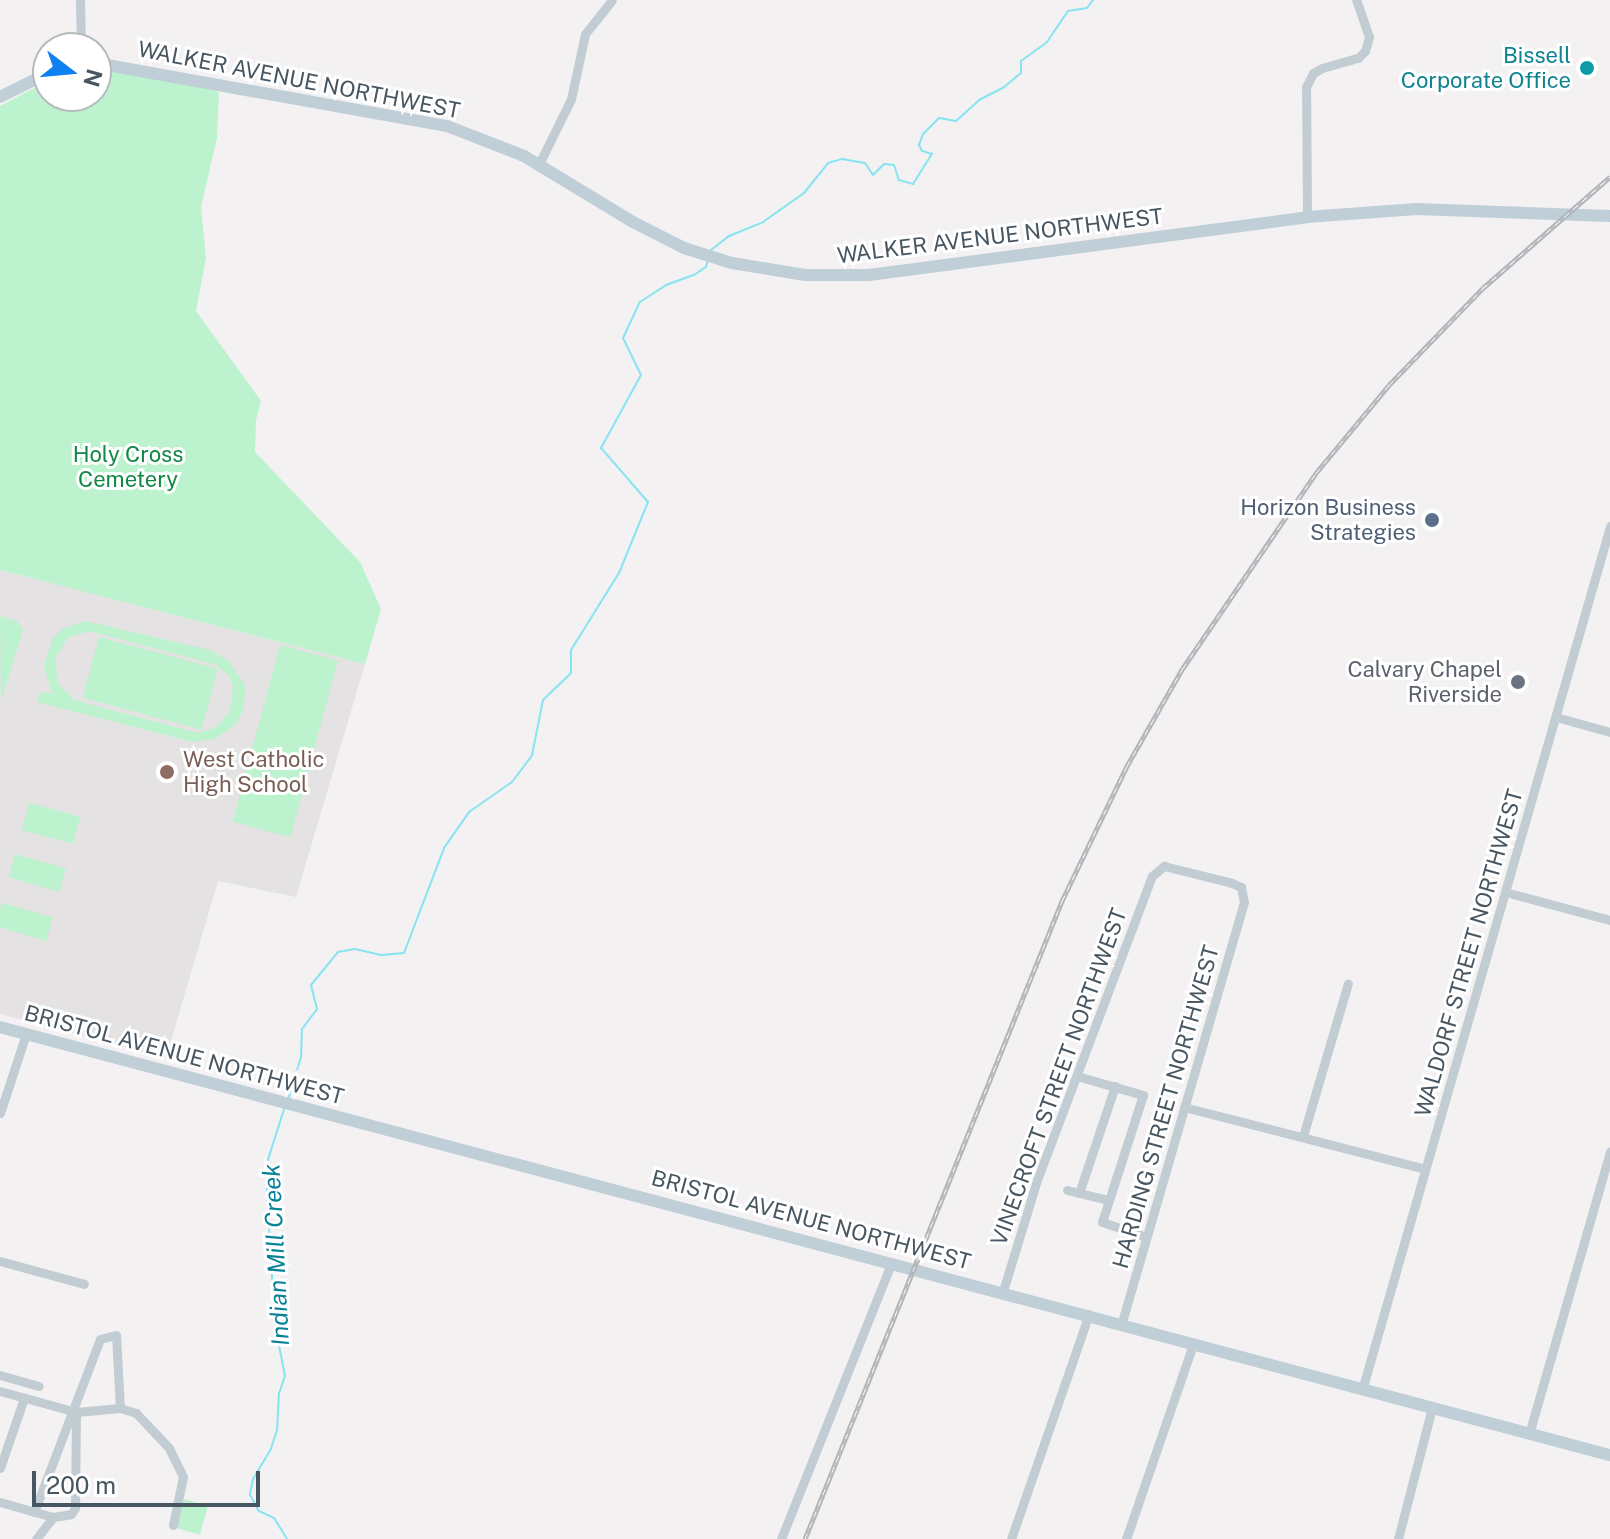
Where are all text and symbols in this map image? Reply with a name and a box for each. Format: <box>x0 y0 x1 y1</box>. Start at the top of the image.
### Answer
north arrow <box>32 32 112 112</box>
street label: WALKER AVENUE NORTHWEST <box>136 36 462 124</box>
place label: Bissell Corporate Office <box>1401 42 1571 94</box>
marker: Bissell Corporate Office <box>1578 59 1596 77</box>
text: N <box>78 66 108 90</box>
street label: WALKER AVENUE NORTHWEST <box>836 203 1164 269</box>
park label: Holy Cross Cemetery <box>73 441 183 492</box>
place label: Horizon Business Strategies <box>1240 494 1416 546</box>
marker: Horizon Business Strategies <box>1423 511 1441 529</box>
place label: Calvary Chapel Riverside <box>1347 656 1502 708</box>
marker: Calvary Chapel Riverside <box>1509 673 1527 691</box>
place label: West Catholic High School <box>183 746 324 798</box>
marker: West Catholic High School <box>158 763 176 781</box>
street label: WALDORF STREET NORTHWEST <box>1410 786 1528 1120</box>
street label: VINECROFT STREET NORTHWEST <box>986 905 1132 1249</box>
street label: HARDING STREET NORTHWEST <box>1107 942 1225 1272</box>
street label: BRISTOL AVENUE NORTHWEST <box>21 1000 347 1110</box>
water label: Indian Mill Creek <box>257 1163 295 1347</box>
street label: BRISTOL AVENUE NORTHWEST <box>648 1165 974 1275</box>
scale bar <box>36 1455 264 1505</box>
text: 200 m <box>46 1471 116 1499</box>

